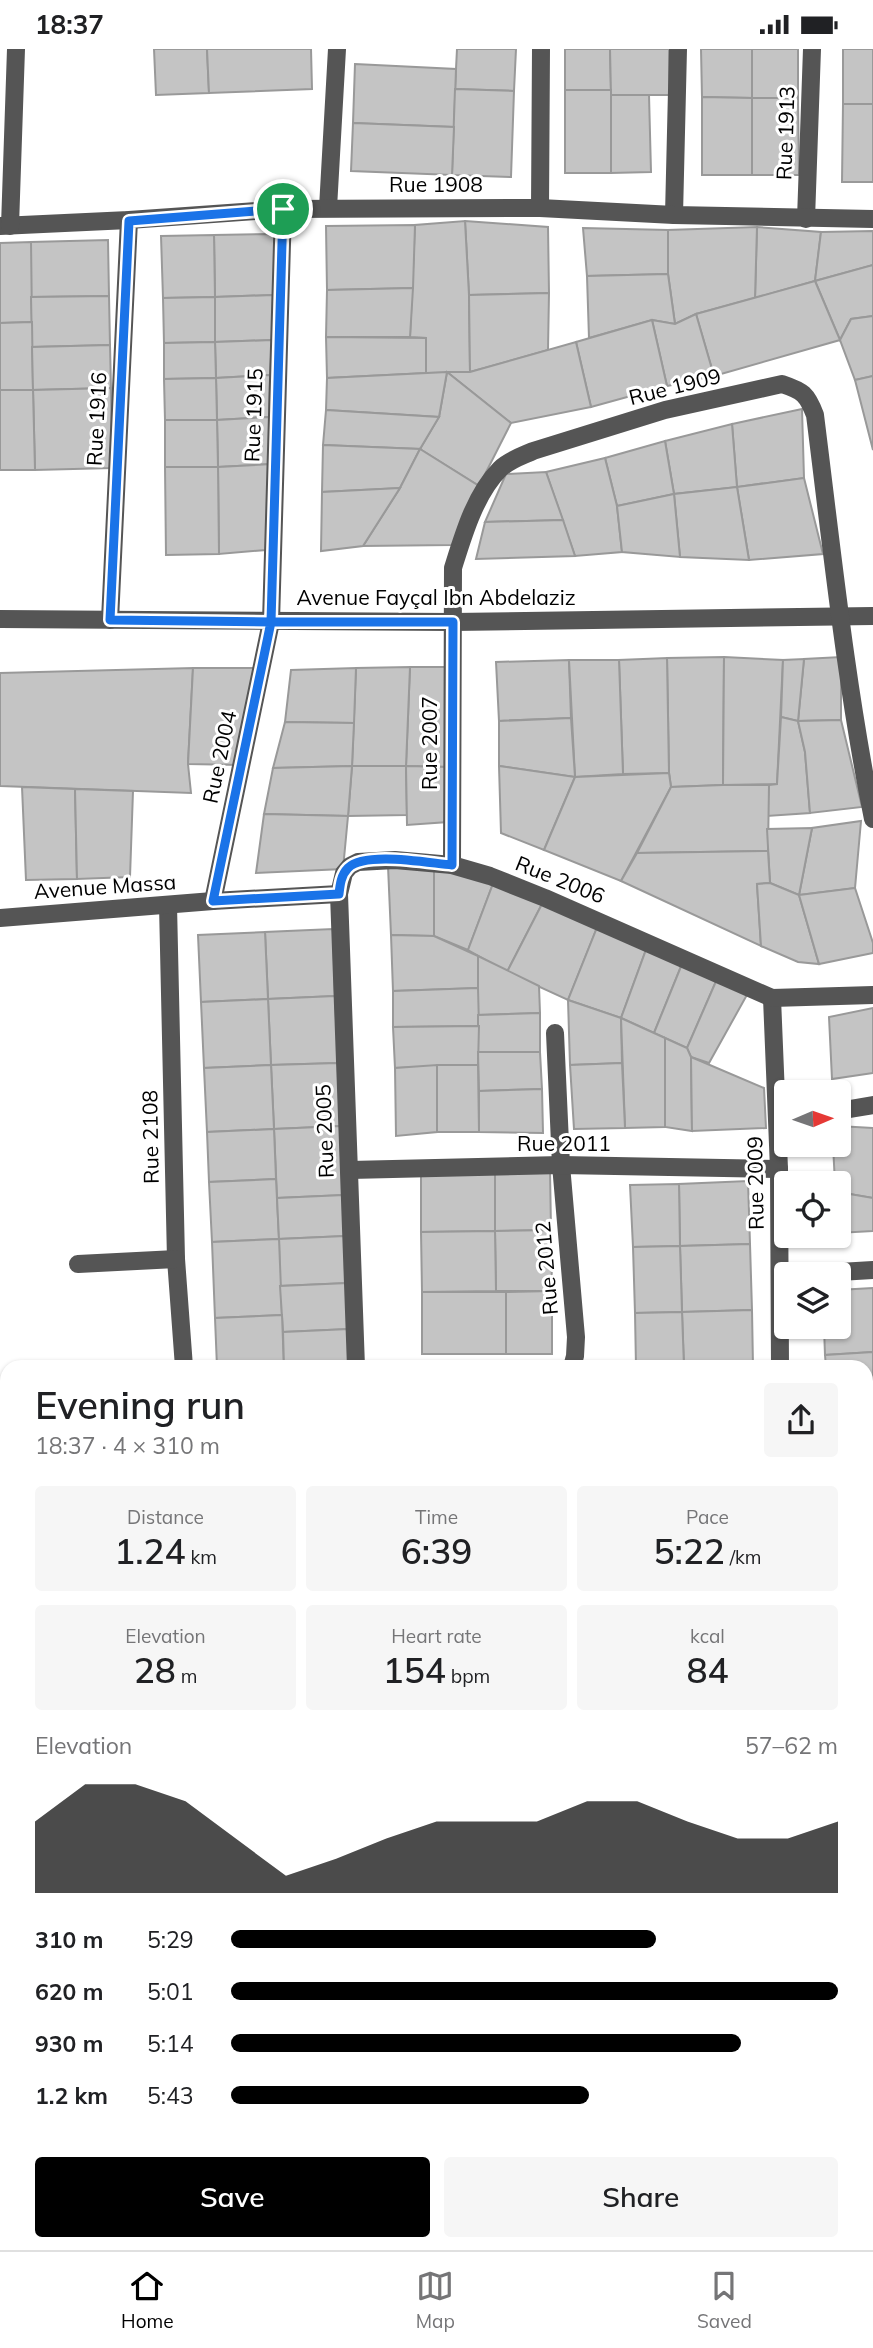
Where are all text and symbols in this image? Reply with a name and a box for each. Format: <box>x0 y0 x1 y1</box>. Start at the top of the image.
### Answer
text: 18:37 <box>35 8 104 41</box>
street label: Rue 1913 <box>770 86 800 180</box>
street label: Rue 1908 <box>389 171 483 197</box>
pin <box>253 179 313 239</box>
icon: arrive <box>264 190 302 228</box>
street label: Rue 1909 <box>626 362 723 410</box>
street label: Rue 1915 <box>238 368 268 462</box>
street label: Rue 1916 <box>81 371 111 467</box>
street label: Avenue Fayçal Ibn Abdelaziz <box>296 584 576 610</box>
street label: Rue 2007 <box>416 696 442 790</box>
street label: Rue 2004 <box>197 708 242 805</box>
street label: Rue 2006 <box>512 849 609 909</box>
street label: Avenue Massa <box>33 868 177 904</box>
north arrow <box>774 1080 850 1157</box>
map controls <box>774 1080 851 1339</box>
street label: Rue 2005 <box>309 1084 339 1178</box>
street label: Rue 2108 <box>136 1090 164 1184</box>
street label: Rue 2011 <box>517 1130 611 1156</box>
street label: Rue 2009 <box>741 1136 769 1230</box>
button: locate <box>774 1171 851 1248</box>
street label: Rue 2012 <box>529 1220 563 1316</box>
button: layers <box>774 1262 851 1339</box>
text: Evening run <box>35 1381 245 1429</box>
button: share <box>764 1383 838 1457</box>
text: 18:37 · 4 × 310 m <box>35 1431 220 1460</box>
text: Distance <box>127 1505 204 1529</box>
text: Time <box>415 1505 458 1529</box>
text: Pace <box>686 1505 729 1529</box>
text: 1.24 <box>114 1529 185 1573</box>
text: 6:39 <box>401 1529 472 1573</box>
text: 5:22 <box>653 1529 725 1573</box>
text: km <box>185 1545 217 1569</box>
text: /km <box>725 1545 762 1569</box>
text: Elevation <box>125 1624 206 1648</box>
text: Heart rate <box>391 1624 482 1648</box>
text: kcal <box>690 1624 725 1648</box>
text: 28 <box>134 1648 176 1692</box>
text: 154 <box>383 1648 446 1692</box>
text: 84 <box>686 1648 729 1692</box>
text: m <box>176 1664 197 1688</box>
text: bpm <box>446 1664 490 1688</box>
text: Elevation <box>35 1731 132 1760</box>
text: 57–62 m <box>745 1731 838 1760</box>
text: 310 m <box>35 1925 103 1954</box>
text: 5:29 <box>147 1925 194 1954</box>
text: 620 m <box>35 1977 103 2006</box>
text: 5:01 <box>147 1977 194 2006</box>
text: 930 m <box>35 2029 103 2058</box>
text: 5:14 <box>147 2029 194 2058</box>
text: 1.2 km <box>35 2081 108 2110</box>
text: 5:43 <box>147 2081 194 2110</box>
button: Save <box>35 2157 430 2237</box>
button: Share <box>444 2157 838 2237</box>
tab: Home <box>121 2267 174 2333</box>
tab: Map <box>416 2267 455 2333</box>
tab: Saved <box>697 2267 752 2333</box>

